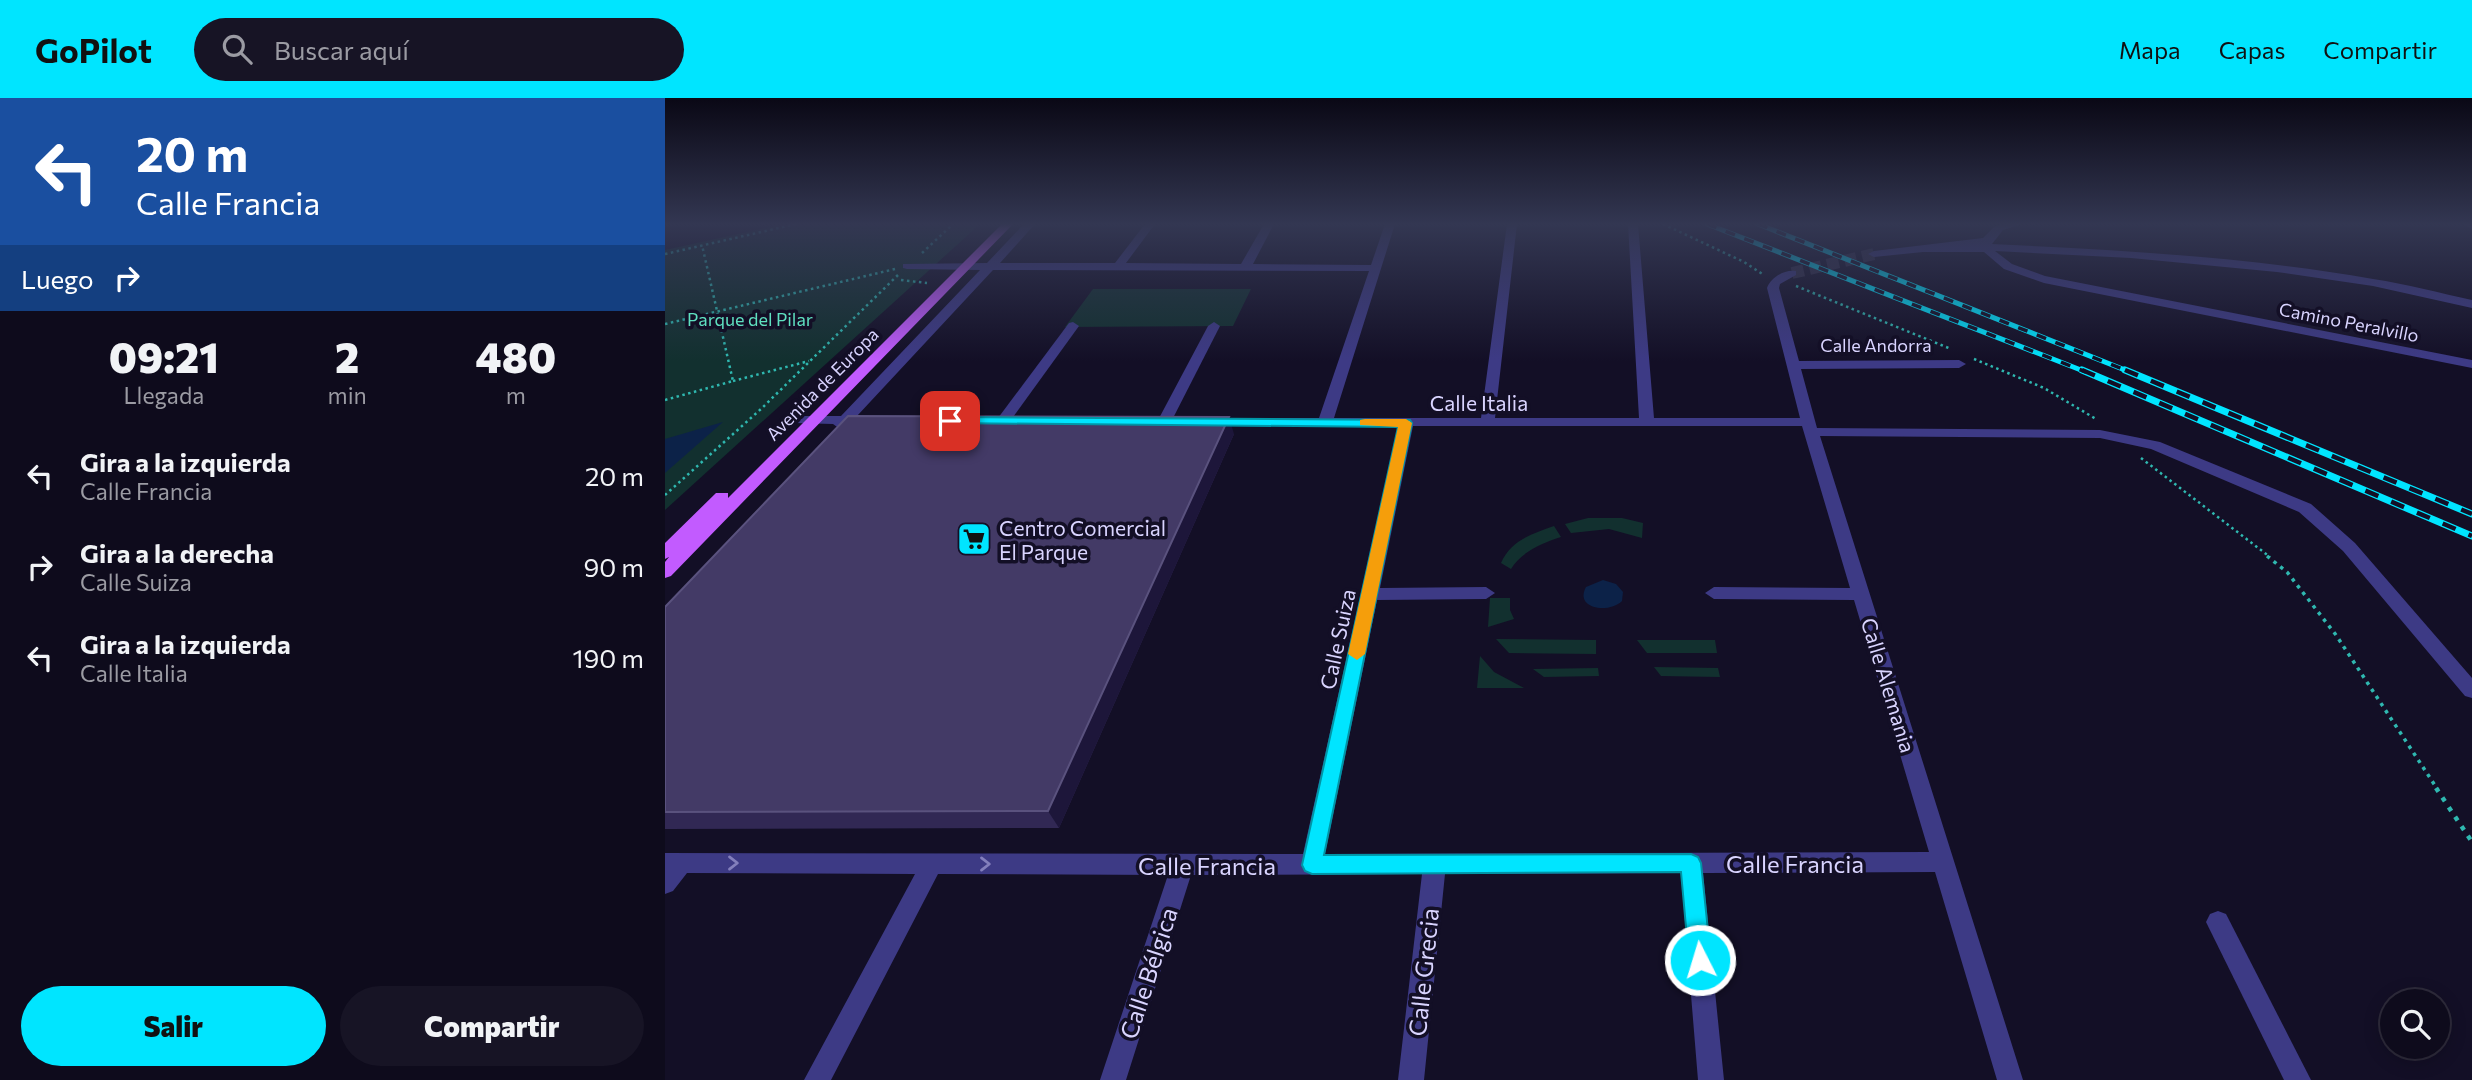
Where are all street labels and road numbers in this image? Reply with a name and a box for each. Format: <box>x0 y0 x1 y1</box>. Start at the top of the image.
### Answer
street label: Camino Peralvillo <box>2277 298 2421 346</box>
street label: Avenida de Europa <box>761 323 883 445</box>
street label: Calle Andorra <box>1820 334 1932 356</box>
street label: Calle Italia <box>1430 390 1528 415</box>
street label: Calle Suiza <box>1314 587 1360 691</box>
street label: Calle Alemania <box>1857 615 1921 755</box>
street label: Calle Francia <box>1726 849 1864 878</box>
street label: Calle Francia <box>1138 851 1276 880</box>
street label: Calle Bélgica <box>1113 904 1183 1042</box>
street label: Calle Grecia <box>1402 907 1444 1037</box>

